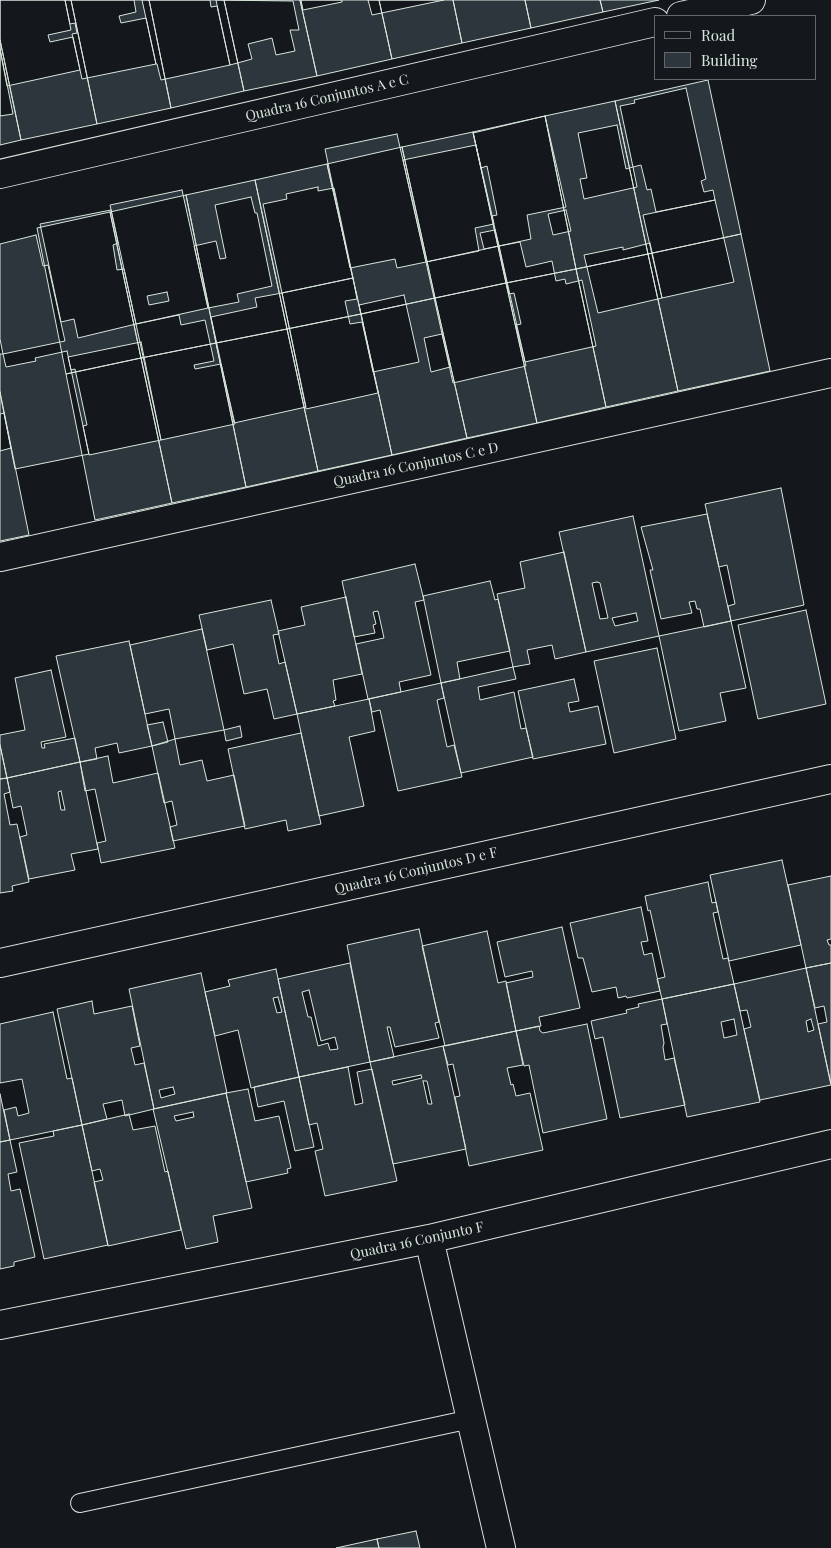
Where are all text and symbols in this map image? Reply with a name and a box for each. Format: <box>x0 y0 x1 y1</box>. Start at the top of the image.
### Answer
legend <box>654 15 816 80</box>
text: Road <box>701 25 735 45</box>
text: Building <box>701 50 757 70</box>
street label: Quadra 16 Conjuntos A e C <box>244 71 410 125</box>
street label: Quadra 16 Conjuntos C e D <box>332 439 500 491</box>
street label: Quadra 16 Conjuntos D e F <box>333 844 499 898</box>
street label: Quadra 16 Conjunto F <box>349 1219 485 1263</box>

